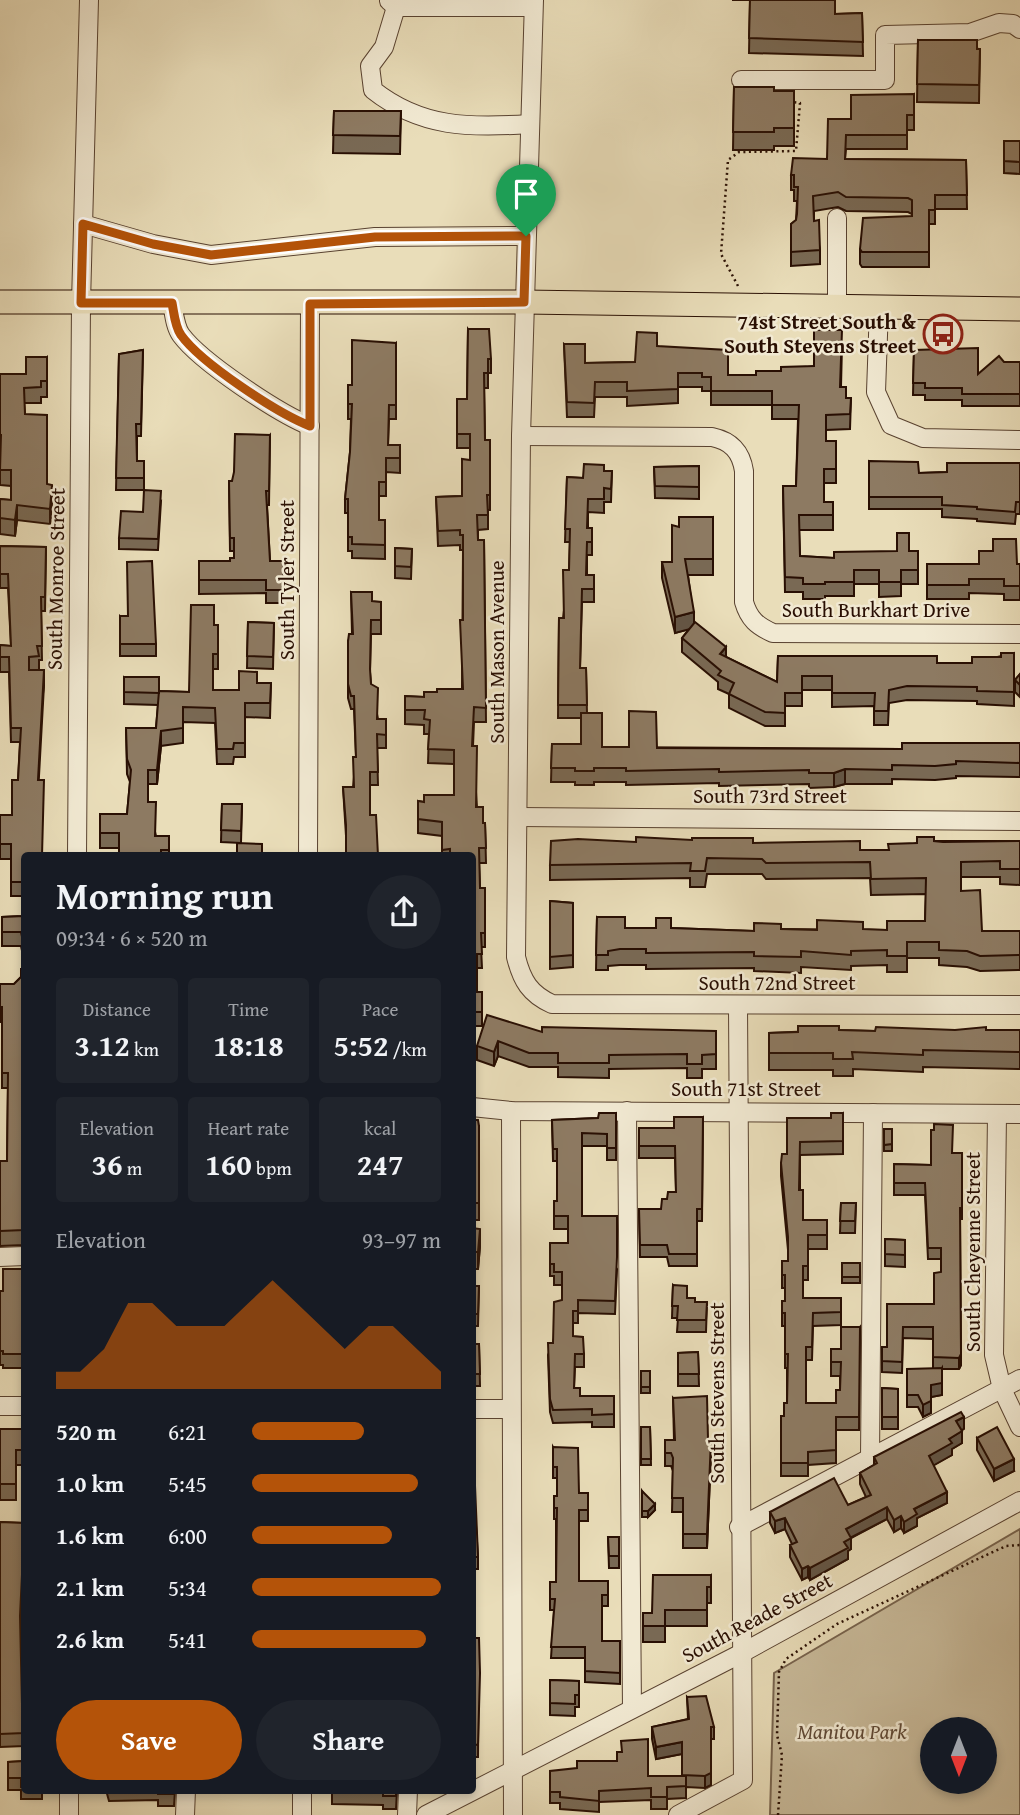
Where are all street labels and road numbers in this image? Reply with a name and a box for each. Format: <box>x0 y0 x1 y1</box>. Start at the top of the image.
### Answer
street label: South Monroe Street <box>38 487 73 671</box>
street label: South Tyler Street <box>271 499 302 660</box>
street label: South Mason Avenue <box>481 560 512 744</box>
street label: South Burkhart Drive <box>782 594 970 625</box>
street label: South 73rd Street <box>693 780 847 811</box>
street label: South 72nd Street <box>698 967 856 998</box>
street label: South 71st Street <box>671 1073 822 1104</box>
street label: South Cheyenne Street <box>957 1151 988 1352</box>
street label: South Stevens Street <box>701 1302 732 1484</box>
street label: South Reade Street <box>676 1564 838 1670</box>

